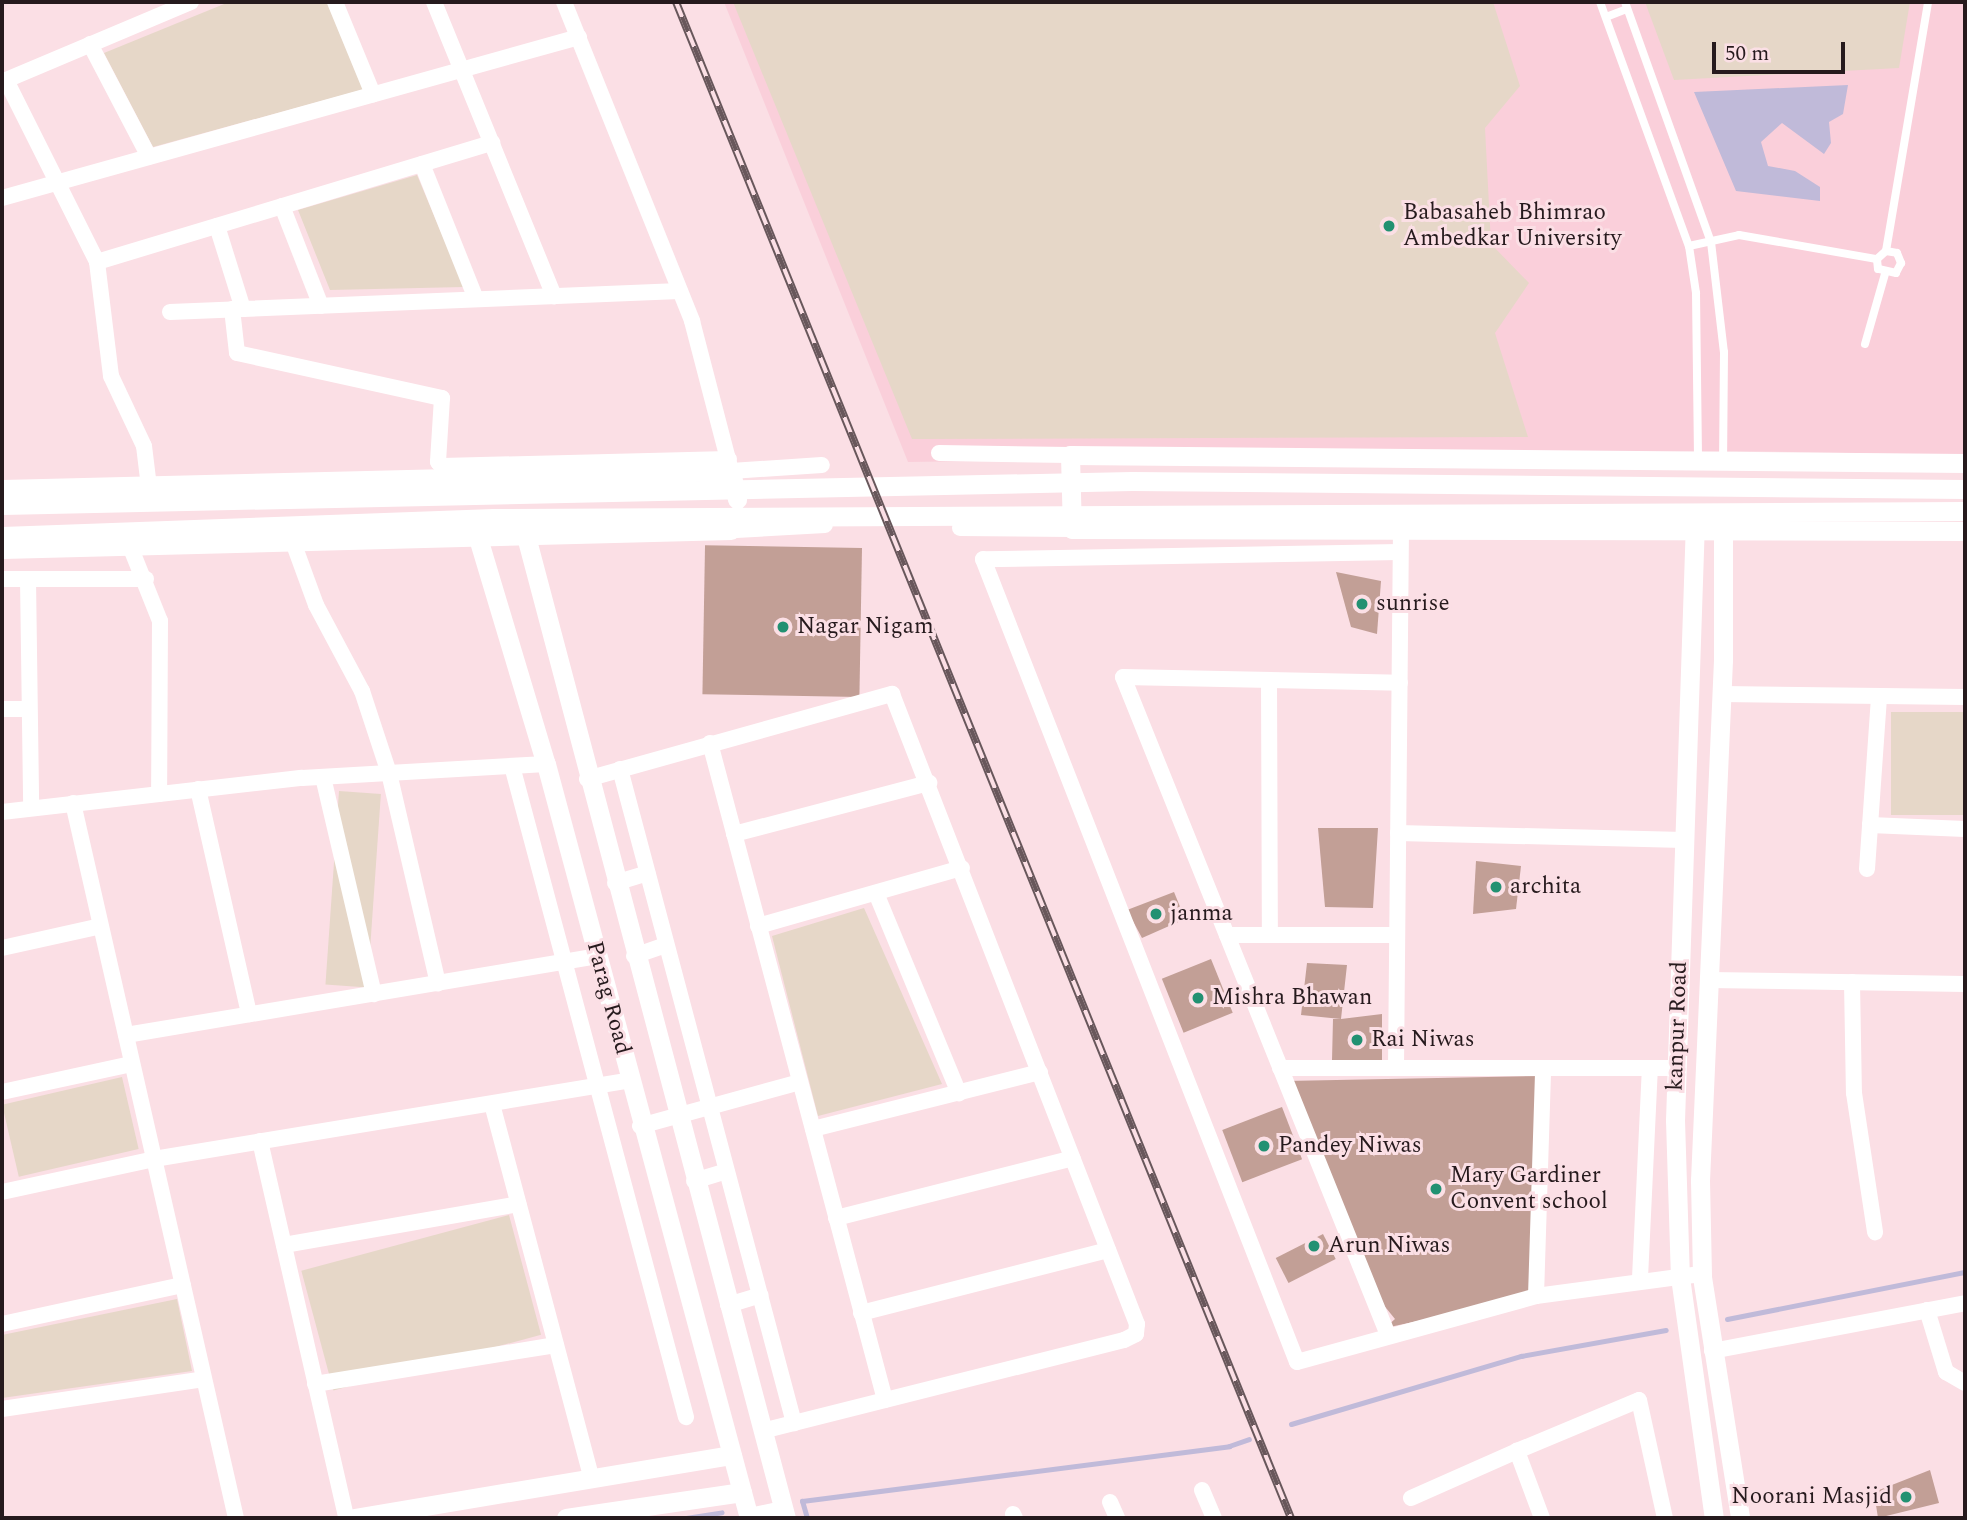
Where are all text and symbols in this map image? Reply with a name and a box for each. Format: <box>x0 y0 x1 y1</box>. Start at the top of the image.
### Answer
scale bar <box>1715 28 1848 72</box>
text: 50 m <box>1725 38 1769 70</box>
place label: Babasaheb Bhimrao Ambedkar University <box>1403 199 1622 253</box>
marker: Babasaheb Bhimrao Ambedkar University <box>1381 218 1397 234</box>
place label: sunrise <box>1376 590 1450 618</box>
marker: sunrise <box>1354 596 1370 612</box>
place label: Nagar Nigam <box>797 613 934 641</box>
marker: Nagar Nigam <box>775 619 791 635</box>
place label: archita <box>1510 873 1581 901</box>
marker: archita <box>1488 879 1504 895</box>
place label: janma <box>1170 900 1233 928</box>
marker: janma <box>1148 906 1164 922</box>
street label: Parag Road <box>580 938 636 1058</box>
street label: kanpur Road <box>1662 961 1694 1091</box>
place label: Mishra Bhawan <box>1212 984 1372 1012</box>
marker: Mishra Bhawan <box>1190 990 1206 1006</box>
place label: Rai Niwas <box>1371 1026 1475 1054</box>
marker: Rai Niwas <box>1349 1032 1365 1048</box>
place label: Pandey Niwas <box>1278 1132 1422 1160</box>
marker: Pandey Niwas <box>1256 1138 1272 1154</box>
place label: Mary Gardiner Convent school <box>1450 1162 1608 1216</box>
marker: Mary Gardiner Convent school <box>1428 1181 1444 1197</box>
place label: Arun Niwas <box>1328 1232 1450 1260</box>
marker: Arun Niwas <box>1306 1238 1322 1254</box>
place label: Noorani Masjid <box>1731 1483 1892 1511</box>
marker: Noorani Masjid <box>1898 1489 1914 1505</box>

